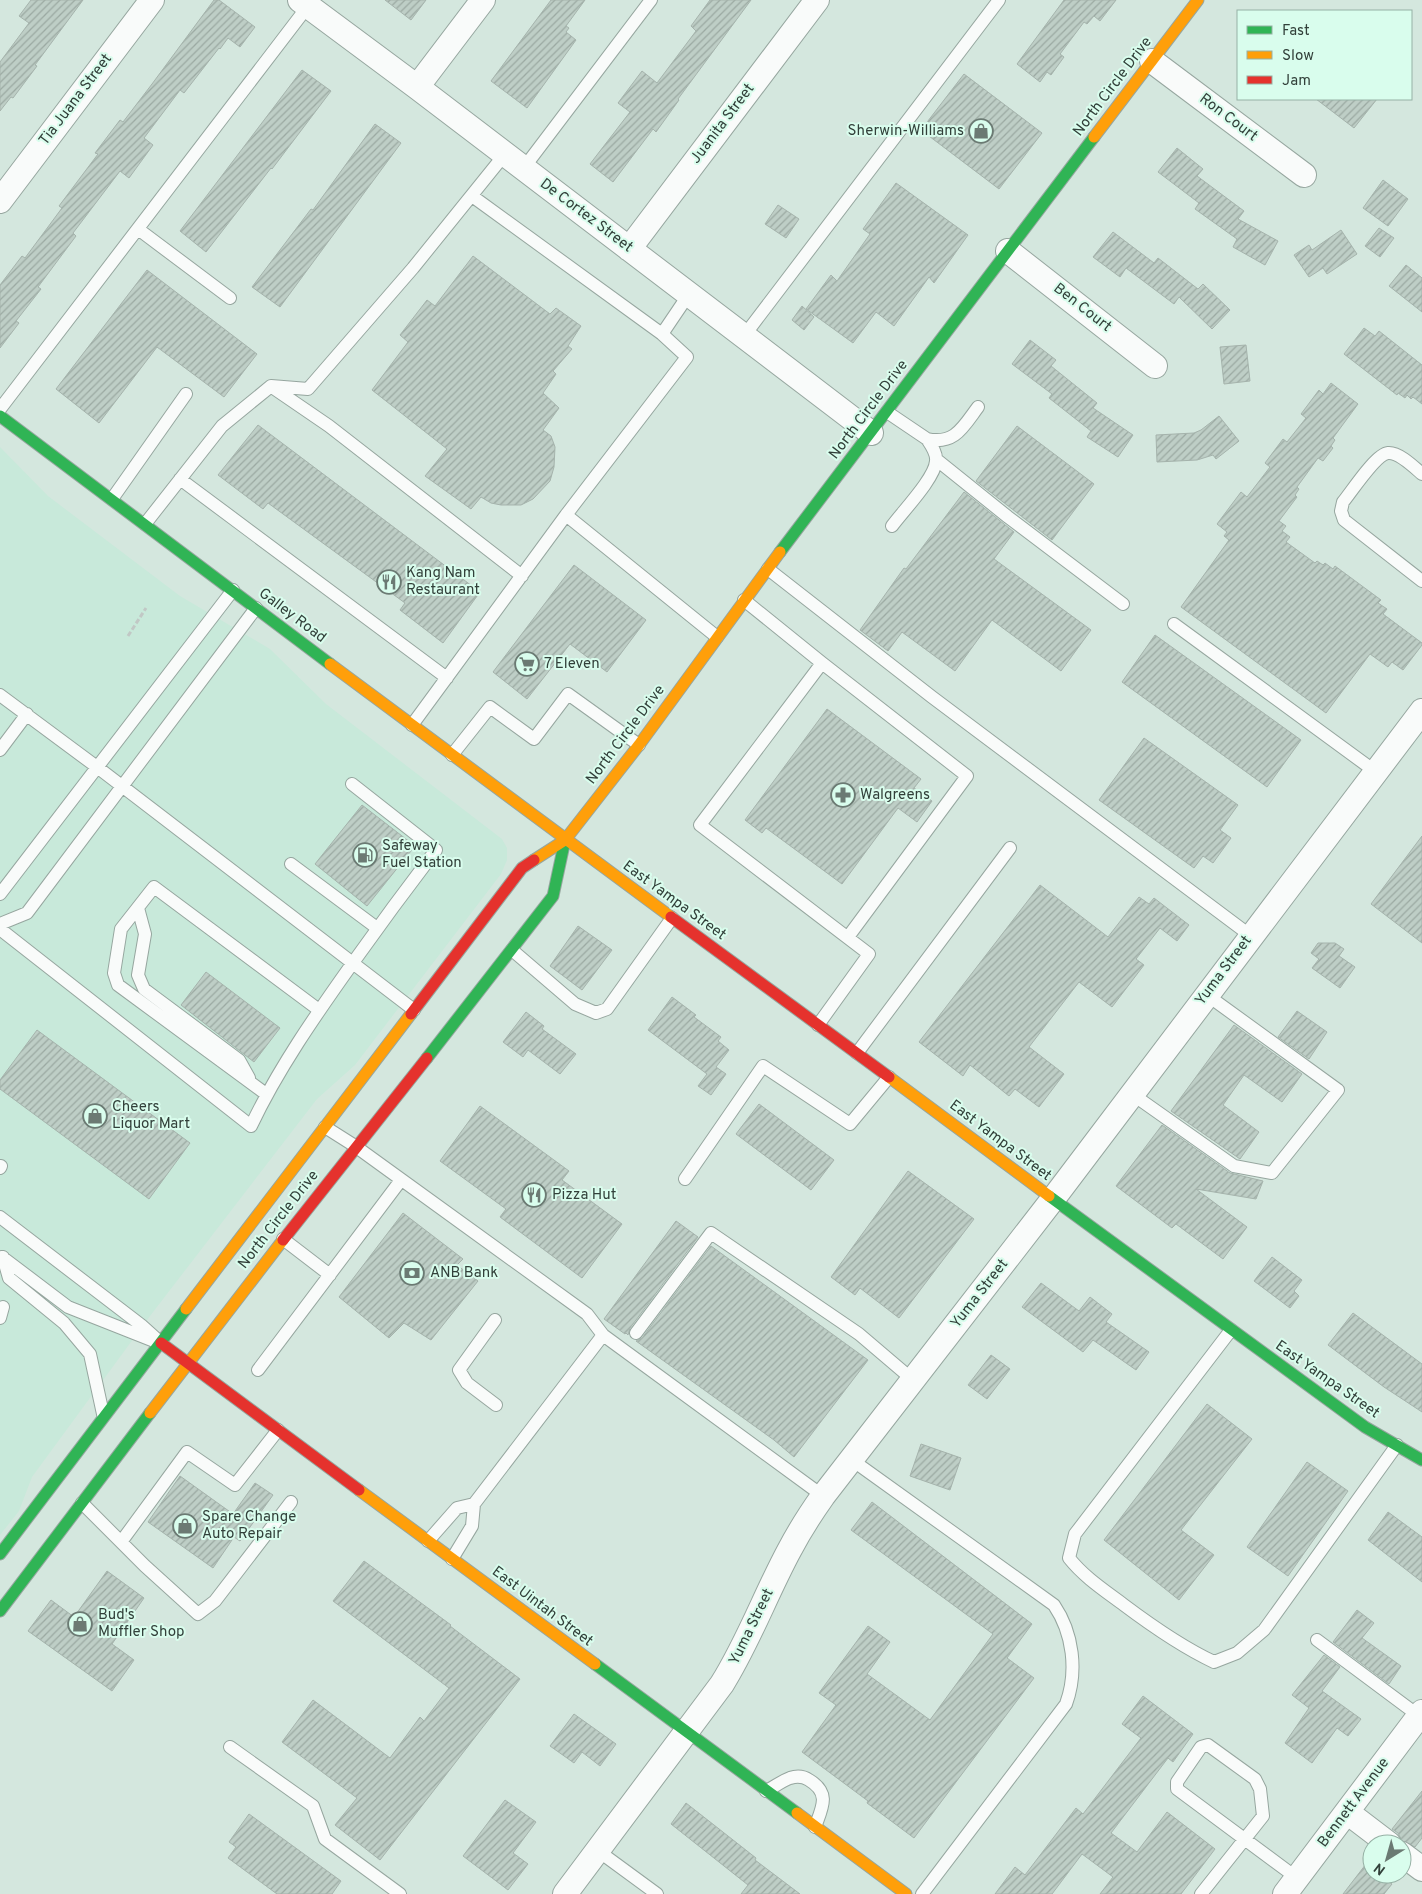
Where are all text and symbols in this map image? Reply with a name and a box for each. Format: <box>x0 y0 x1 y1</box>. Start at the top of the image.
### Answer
legend <box>1237 10 1412 100</box>
text: Fast <box>1282 22 1310 41</box>
street label: North Circle Drive <box>1069 33 1157 141</box>
text: Slow <box>1282 47 1314 66</box>
street label: Tia Juana Street <box>35 50 117 150</box>
text: Jam <box>1282 72 1311 91</box>
street label: Juanita Street <box>687 80 759 168</box>
street label: Ron Court <box>1195 90 1261 146</box>
shop icon: Sherwin-Williams <box>968 118 994 144</box>
place label: Sherwin-Williams <box>848 122 964 141</box>
street label: De Cortez Street <box>536 175 636 257</box>
street label: Ben Court <box>1049 279 1115 337</box>
street label: North Circle Drive <box>825 356 913 464</box>
place label: Kang Nam Restaurant <box>406 564 480 600</box>
restaurant icon: Kang Nam Restaurant <box>376 569 402 595</box>
street label: Galley Road <box>254 584 330 648</box>
supermarket icon: 7 Eleven <box>514 651 540 677</box>
place label: 7 Eleven <box>544 655 600 674</box>
street label: North Circle Drive <box>582 681 670 789</box>
pharmacy icon: Walgreens <box>830 782 856 808</box>
place label: Walgreens <box>860 786 930 805</box>
place label: Safeway Fuel Station <box>382 837 462 873</box>
fuel station icon: Safeway Fuel Station <box>352 842 378 868</box>
street label: East Yampa Street <box>619 857 729 945</box>
street label: Yuma Street <box>1192 932 1256 1010</box>
street label: East Yampa Street <box>945 1096 1055 1186</box>
place label: Cheers Liquor Mart <box>112 1098 190 1134</box>
shop icon: Cheers Liquor Mart <box>82 1103 108 1129</box>
street label: North Circle Drive <box>235 1167 323 1273</box>
restaurant icon: Pizza Hut <box>521 1182 547 1208</box>
place label: Pizza Hut <box>552 1186 616 1205</box>
street label: Yuma Street <box>947 1256 1013 1332</box>
bank icon: ANB Bank <box>399 1260 425 1286</box>
place label: ANB Bank <box>430 1264 498 1283</box>
street label: East Yampa Street <box>1271 1337 1383 1423</box>
place label: Spare Change Auto Repair <box>202 1508 296 1544</box>
shop icon: Spare Change Auto Repair <box>172 1513 198 1539</box>
street label: East Uintah Street <box>488 1563 596 1651</box>
street label: Yuma Street <box>725 1586 779 1668</box>
place label: Bud's Muffler Shop <box>98 1606 185 1642</box>
shop icon: Bud's Muffler Shop <box>67 1611 93 1637</box>
street label: Bennett Avenue <box>1314 1754 1394 1852</box>
north arrow <box>1362 1834 1412 1884</box>
text: N <box>1371 1858 1389 1878</box>

